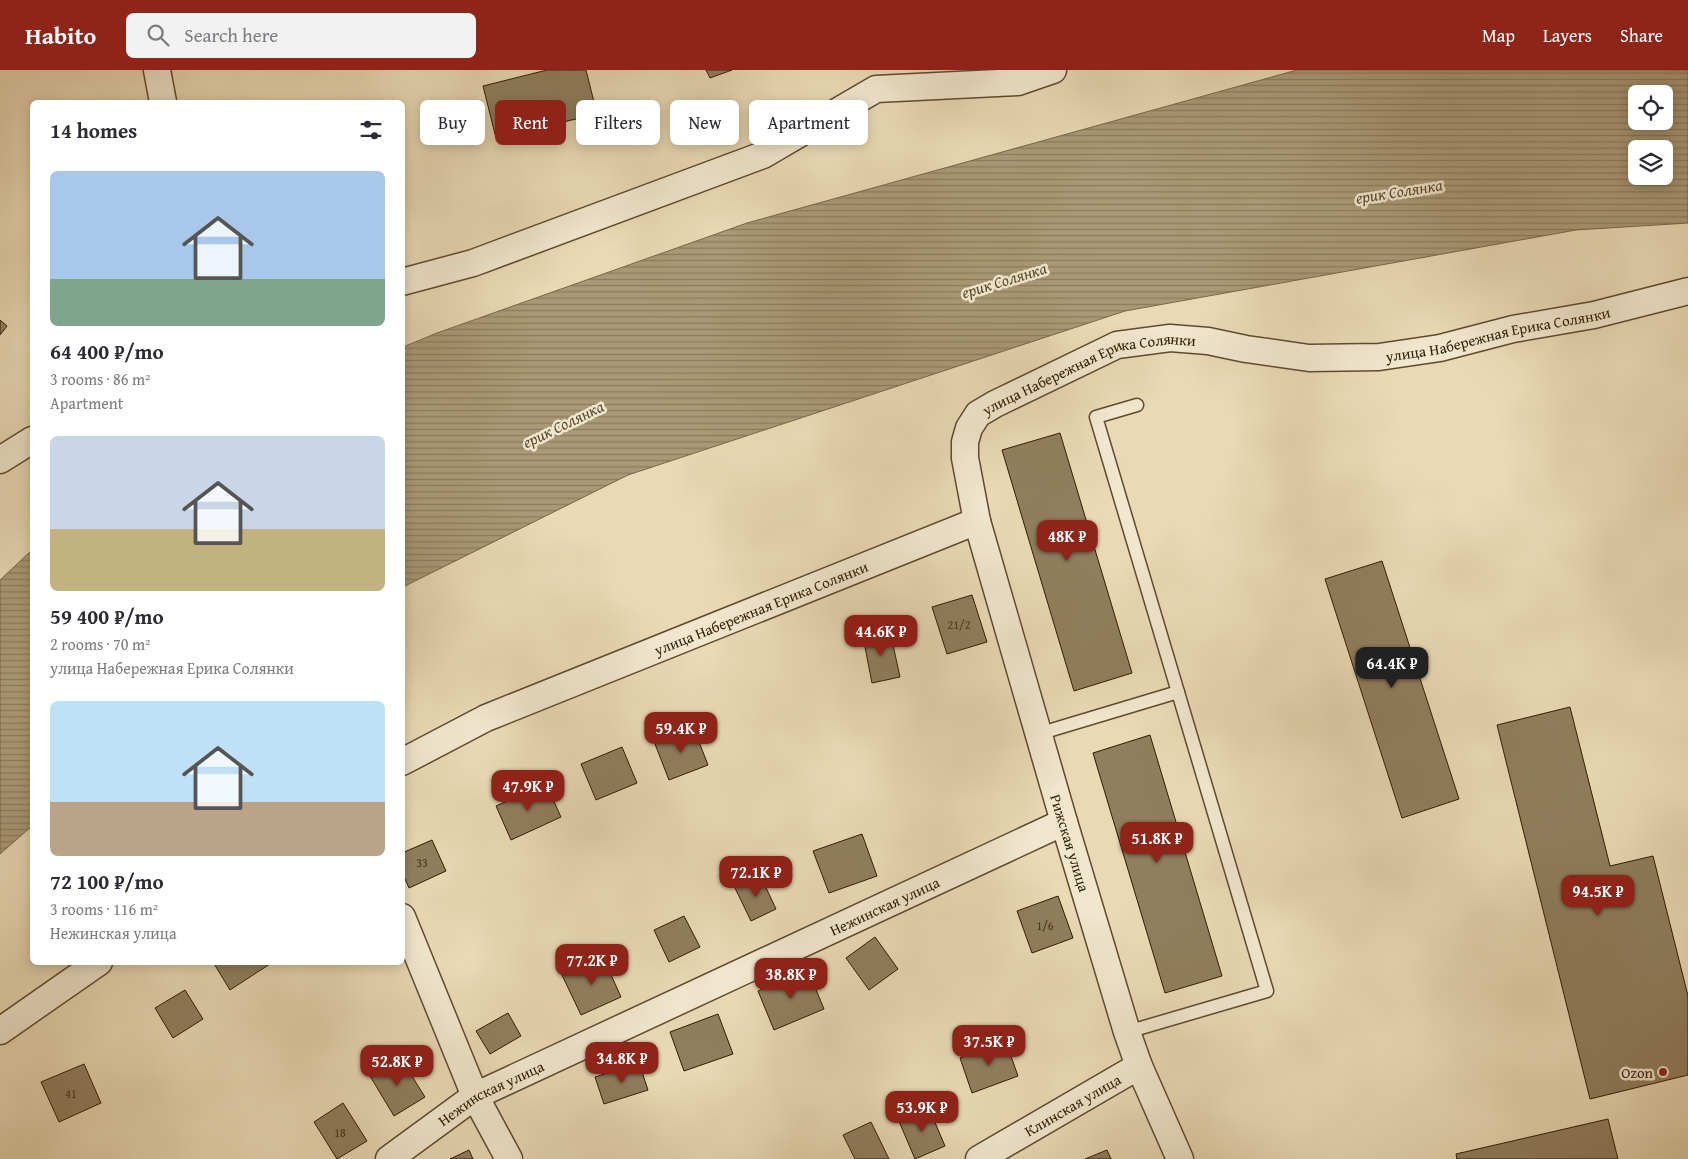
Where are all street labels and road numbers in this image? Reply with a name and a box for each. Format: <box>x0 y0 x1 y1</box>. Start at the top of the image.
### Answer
street label: улица Набережная Ерика Солянки <box>1383 301 1612 367</box>
street label: улица Набережная Ерика Солянки <box>977 327 1197 420</box>
street label: улица Набережная Ерика Солянки <box>650 555 871 660</box>
street label: Рижская улица <box>1045 792 1095 895</box>
street label: Нежинская улица <box>826 871 943 940</box>
street label: Нежинская улица <box>433 1055 548 1130</box>
street label: Клинская улица <box>1020 1068 1125 1141</box>

